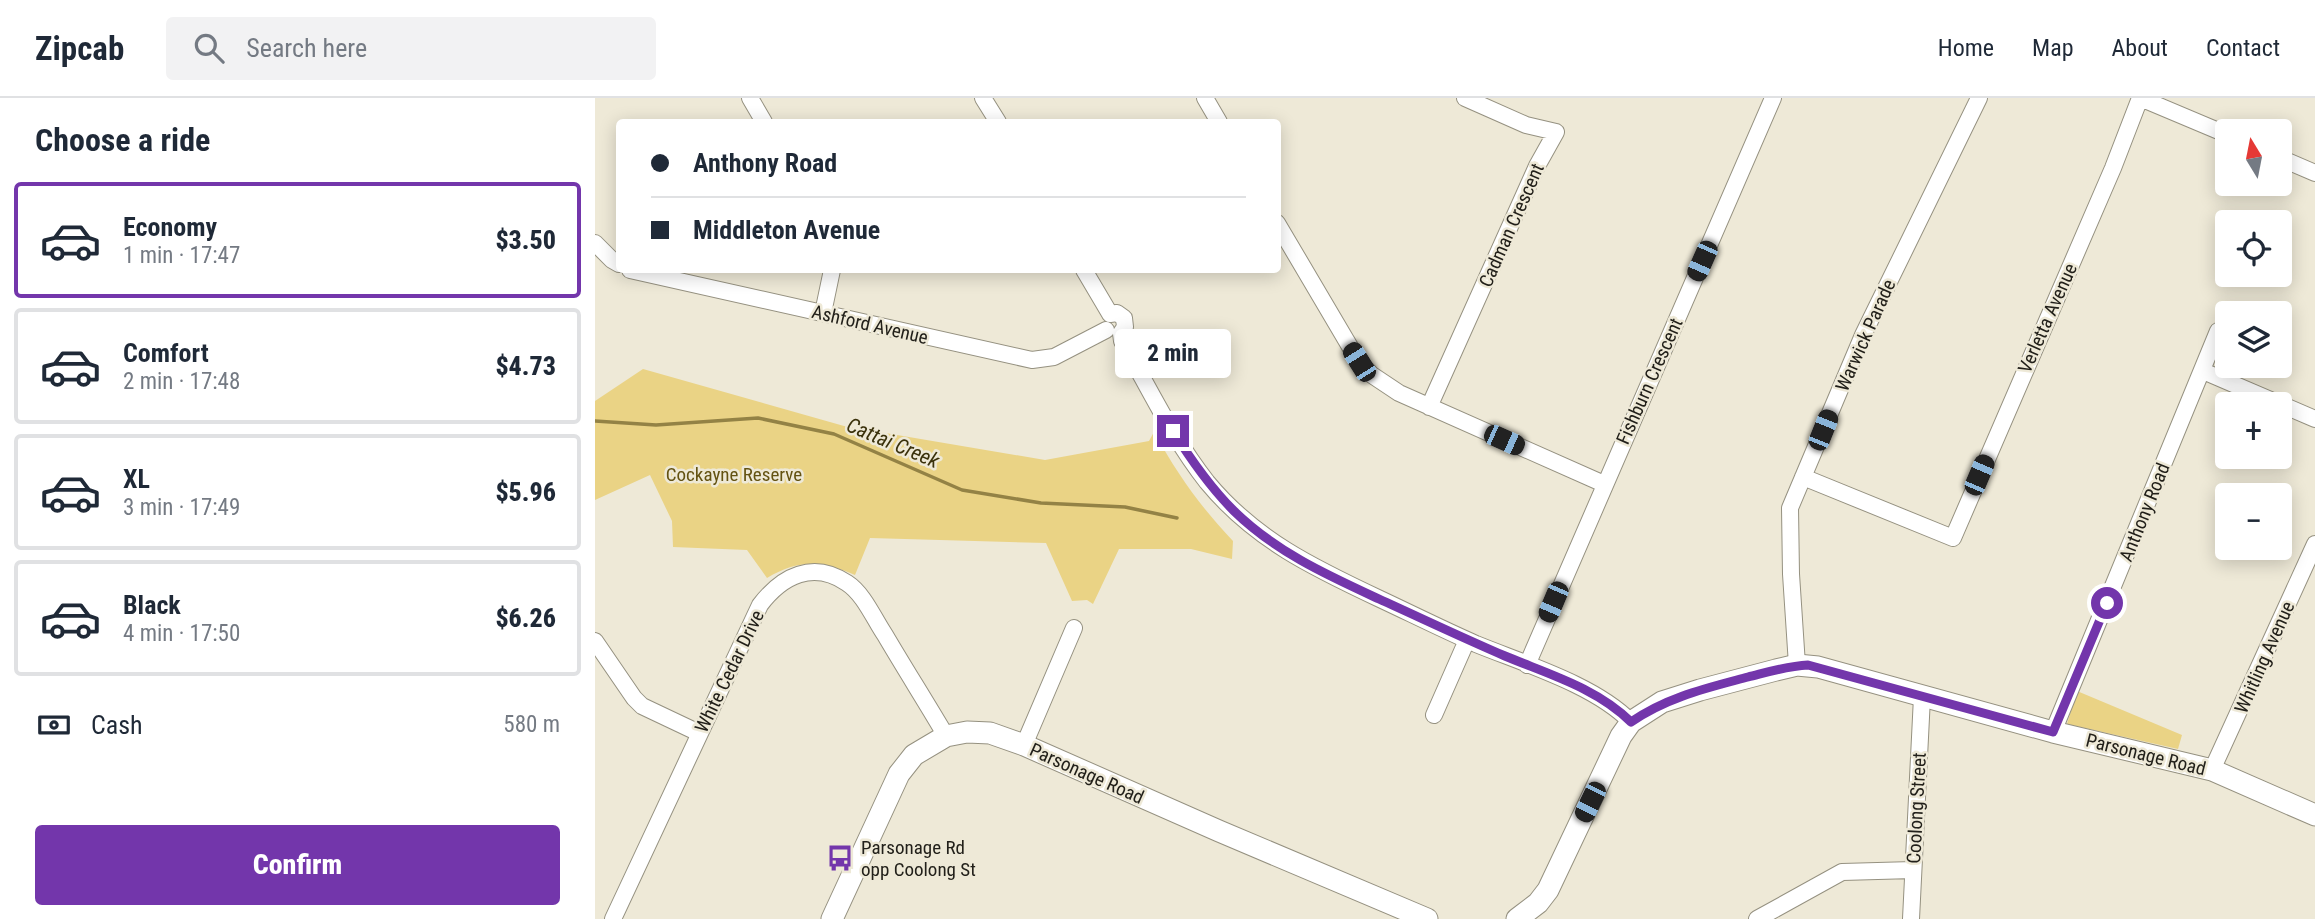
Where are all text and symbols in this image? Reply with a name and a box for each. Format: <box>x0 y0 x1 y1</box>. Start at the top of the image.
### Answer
search box <box>166 17 656 80</box>
text: Zipcab <box>35 29 124 68</box>
icon: search <box>190 29 228 67</box>
text: Search here <box>246 33 367 63</box>
text: Home <box>1938 34 1994 62</box>
text: Map <box>2032 34 2074 62</box>
text: About <box>2112 34 2168 62</box>
text: Contact <box>2206 34 2280 62</box>
north arrow <box>2215 119 2293 196</box>
map controls <box>2215 119 2292 560</box>
text: Choose a ride <box>35 121 210 159</box>
text: Anthony Road <box>693 148 837 178</box>
street label: Cadman Crescent <box>1474 160 1549 291</box>
icon: car <box>39 209 102 272</box>
button: locate <box>2215 210 2292 287</box>
text: Economy <box>123 212 217 242</box>
text: Middleton Avenue <box>693 215 880 245</box>
text: $3.50 <box>495 225 556 255</box>
car <box>1684 238 1721 284</box>
text: 1 min · 17:47 <box>123 242 240 269</box>
street label: Verletta Avenue <box>2013 260 2082 377</box>
street label: Warwick Parade <box>1831 276 1900 395</box>
street label: Ashford Avenue <box>810 300 930 349</box>
button: layers <box>2215 301 2292 378</box>
street label: Fishburn Crescent <box>1611 315 1688 448</box>
callout: 2 min <box>1115 330 1231 378</box>
icon: car <box>39 335 102 398</box>
text: Comfort <box>123 338 209 368</box>
car <box>1339 339 1380 385</box>
text: 2 min <box>1147 340 1199 367</box>
text: $4.73 <box>495 351 556 381</box>
text: 2 min · 17:48 <box>123 368 240 395</box>
button: + <box>2215 392 2292 469</box>
car <box>1806 407 1841 453</box>
water label: Cattai Creek <box>843 413 944 474</box>
route end <box>1157 415 1189 447</box>
car <box>1481 422 1528 458</box>
car <box>1962 452 1997 498</box>
street label: Anthony Road <box>2114 460 2175 565</box>
icon: car <box>39 461 102 524</box>
park label: Cockayne Reserve <box>666 463 802 486</box>
text: XL <box>123 464 150 494</box>
text: $5.96 <box>495 477 556 507</box>
button: − <box>2215 483 2292 560</box>
text: 3 min · 17:49 <box>123 494 240 521</box>
car <box>1536 579 1571 625</box>
icon: car <box>39 587 102 650</box>
route start <box>2091 587 2123 619</box>
text: Black <box>123 590 181 620</box>
street label: Whitling Avenue <box>2230 598 2299 717</box>
text: $6.26 <box>495 603 556 633</box>
street label: White Cedar Drive <box>690 606 769 736</box>
text: 4 min · 17:50 <box>123 620 240 647</box>
icon: cash <box>35 706 73 744</box>
text: Cash <box>91 710 143 740</box>
text: 580 m <box>503 711 560 738</box>
street label: Parsonage Road <box>2084 728 2208 780</box>
street label: Parsonage Road <box>1026 738 1147 809</box>
street label: Coolong Street <box>1902 752 1931 864</box>
car <box>1572 779 1609 825</box>
button: Confirm <box>35 825 560 905</box>
place label: Parsonage Rd opp Coolong St <box>861 836 976 881</box>
bus stop icon: Parsonage Rd opp Coolong St <box>825 843 855 873</box>

